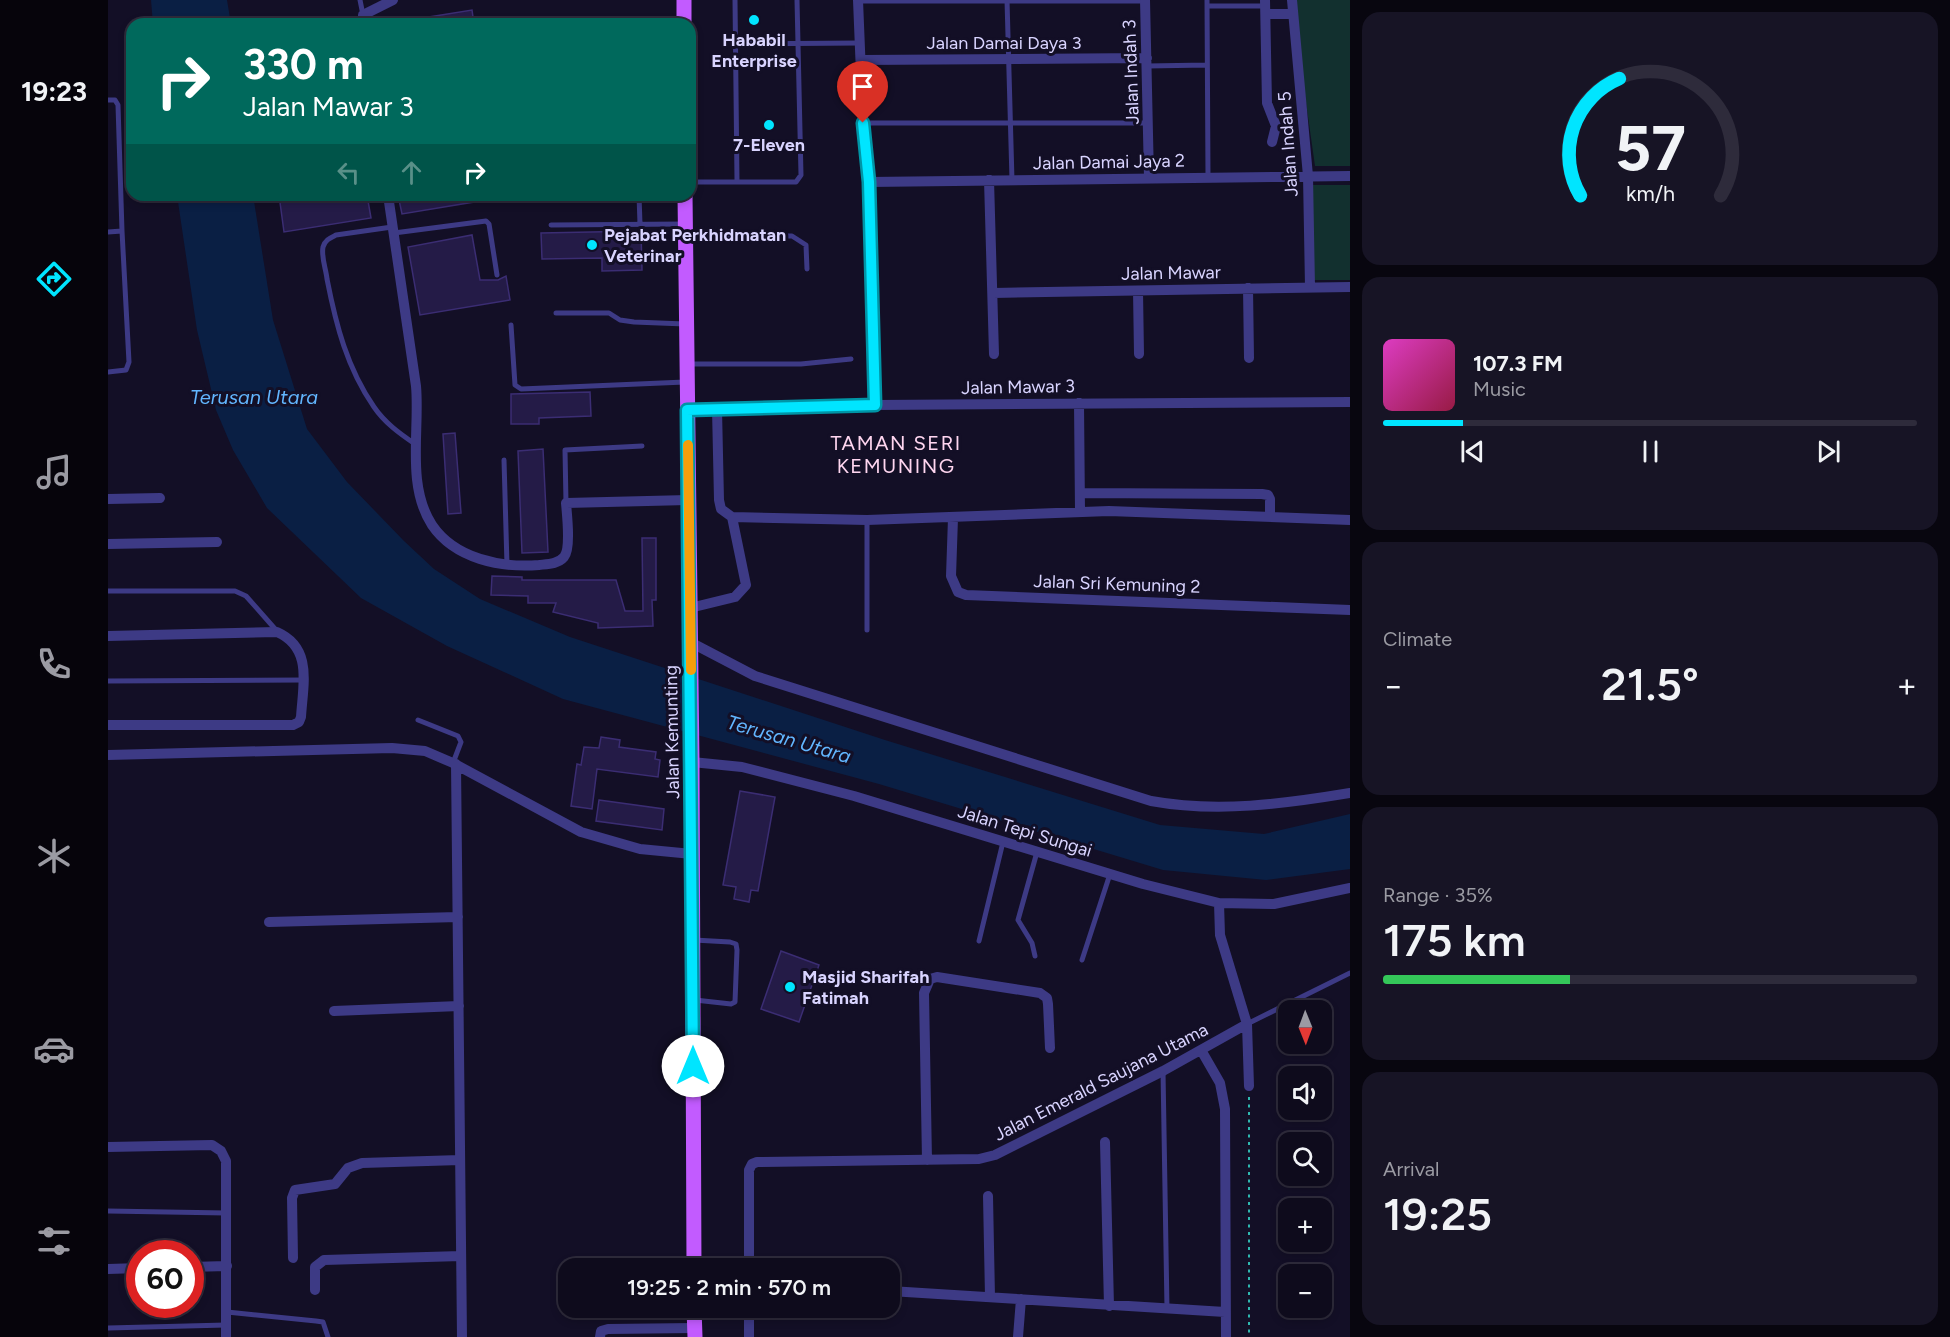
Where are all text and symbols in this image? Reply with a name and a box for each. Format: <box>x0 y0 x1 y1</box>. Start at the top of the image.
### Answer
marker: Hababil Enterprise <box>747 13 761 27</box>
street label: Jalan Indah 3 <box>1118 19 1144 125</box>
place label: Hababil Enterprise <box>711 29 797 72</box>
street label: Jalan Damai Daya 3 <box>927 32 1081 54</box>
text: 330 m <box>243 39 364 90</box>
icon: right <box>144 42 222 120</box>
pin <box>837 61 888 123</box>
icon: arrive <box>846 70 879 103</box>
text: 19:23 <box>21 75 87 108</box>
text: Jalan Mawar 3 <box>243 90 414 123</box>
street label: Jalan Indah 5 <box>1273 91 1303 197</box>
text: 57 <box>1615 111 1685 186</box>
marker: 7-Eleven <box>762 118 776 132</box>
place label: 7-Eleven <box>733 134 805 156</box>
street label: Jalan Damai Jaya 2 <box>1033 150 1185 174</box>
icon: left <box>332 156 365 189</box>
icon: ahead <box>395 156 428 189</box>
icon: right <box>458 156 491 189</box>
text: km/h <box>1626 181 1674 206</box>
place label: Pejabat Perkhidmatan Veterinar <box>604 224 786 267</box>
marker: Pejabat Perkhidmatan Veterinar <box>585 238 599 252</box>
icon: directions <box>33 258 75 300</box>
street label: Jalan Mawar <box>1121 261 1221 285</box>
text: 107.3 FM <box>1473 350 1563 377</box>
street label: Jalan Mawar 3 <box>961 375 1075 399</box>
text: Music <box>1473 377 1526 401</box>
water label: Terusan Utara <box>190 385 318 409</box>
district label: TAMAN SERI KEMUNING <box>830 431 962 478</box>
icon: previous <box>1456 435 1489 468</box>
icon: pause <box>1634 435 1667 468</box>
icon: next <box>1812 435 1845 468</box>
icon: music <box>33 451 75 493</box>
street label: Jalan Sri Kemuning 2 <box>1033 570 1201 598</box>
text: Climate <box>1383 627 1452 651</box>
icon: phone <box>33 643 75 685</box>
text: 21.5° <box>1601 657 1699 711</box>
street label: Jalan Kemunting <box>660 665 684 799</box>
text: − <box>1383 666 1404 705</box>
text: + <box>1896 666 1917 705</box>
water label: Terusan Utara <box>724 710 854 768</box>
street label: Jalan Tepi Sungai <box>955 800 1095 862</box>
icon: climate <box>33 835 75 877</box>
text: Range · 35% <box>1383 883 1493 907</box>
text: 175 km <box>1383 913 1526 967</box>
place label: Masjid Sharifah Fatimah <box>802 966 929 1009</box>
marker: Masjid Sharifah Fatimah <box>783 980 797 994</box>
north arrow <box>1278 1000 1332 1054</box>
map controls <box>1278 1000 1332 1318</box>
street label: Jalan Emerald Saujana Utama <box>990 1018 1212 1146</box>
icon: car <box>33 1028 75 1070</box>
position arrow <box>661 1034 725 1098</box>
button: sound <box>1278 1066 1332 1120</box>
button: search <box>1278 1132 1332 1186</box>
text: Arrival <box>1383 1157 1439 1181</box>
text: 19:25 <box>1383 1187 1492 1241</box>
button: + <box>1278 1198 1332 1252</box>
icon: filters <box>33 1220 75 1262</box>
speed limit sign: 60 <box>126 1240 204 1318</box>
button: − <box>1278 1264 1332 1318</box>
text: 19:25 · 2 min · 570 m <box>627 1274 831 1301</box>

